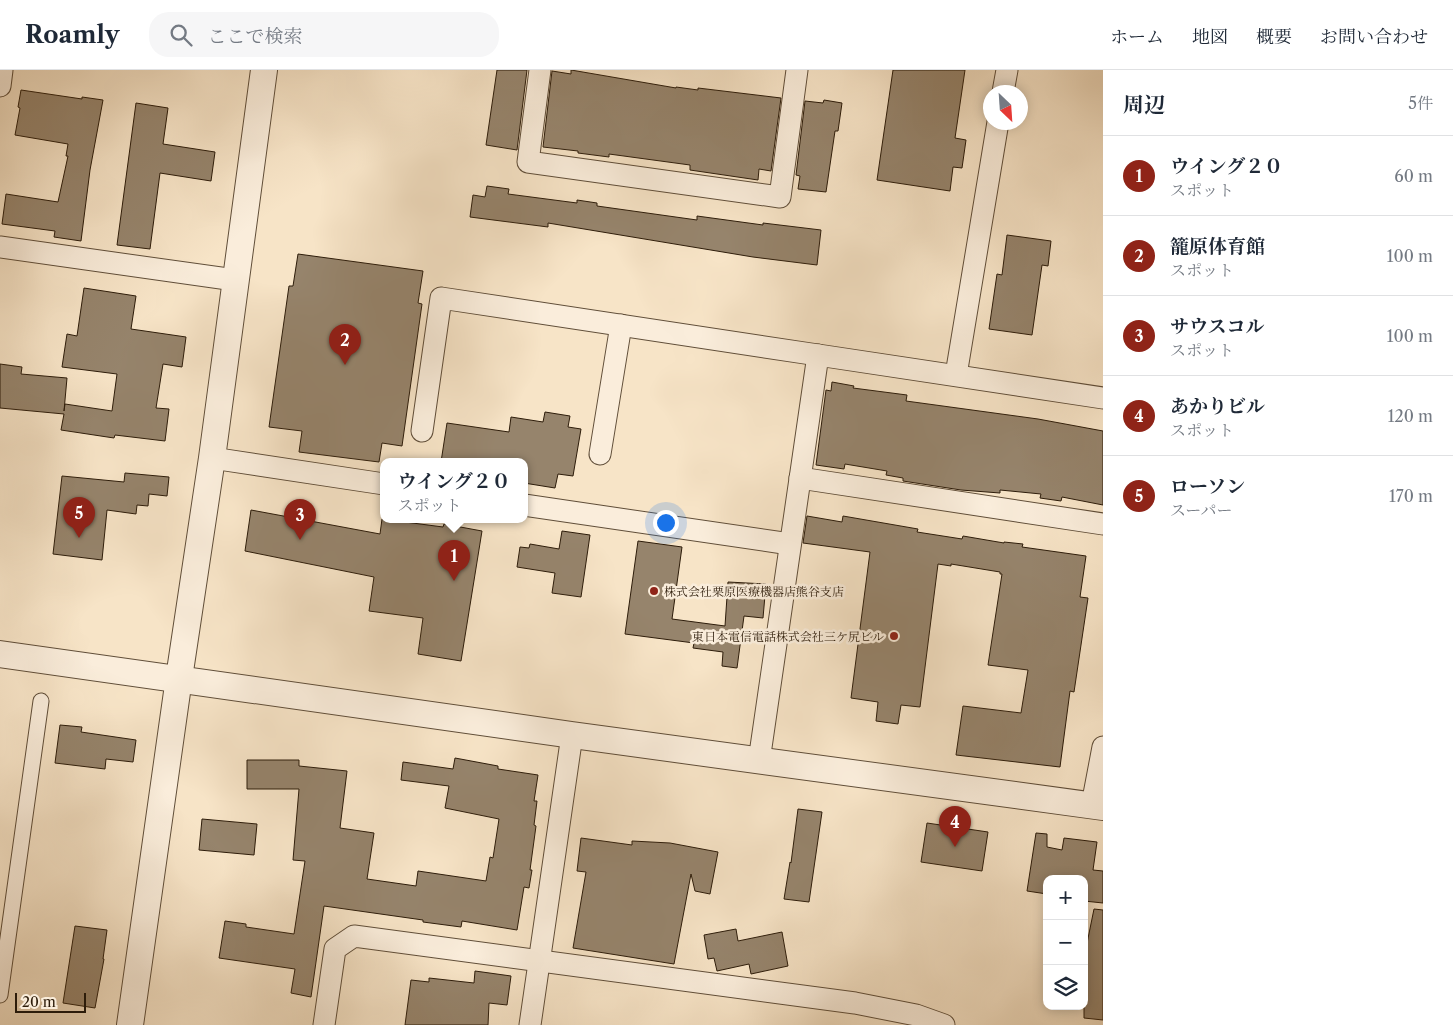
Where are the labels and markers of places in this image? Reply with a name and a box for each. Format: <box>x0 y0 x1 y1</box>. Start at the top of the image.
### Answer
pin: 2 <box>329 324 361 365</box>
pin: 5 <box>63 497 95 538</box>
pin: 3 <box>284 499 316 540</box>
pin: 1 <box>438 540 470 581</box>
place label: 株式会社栗原医療機器店熊谷支店 <box>664 584 844 599</box>
marker: 株式会社栗原医療機器店熊谷支店 <box>648 585 660 597</box>
place label: 東日本電信電話株式会社三ケ尻ビル <box>692 629 884 644</box>
marker: 東日本電信電話株式会社三ケ尻ビル <box>888 630 900 642</box>
pin: 4 <box>939 806 971 847</box>

